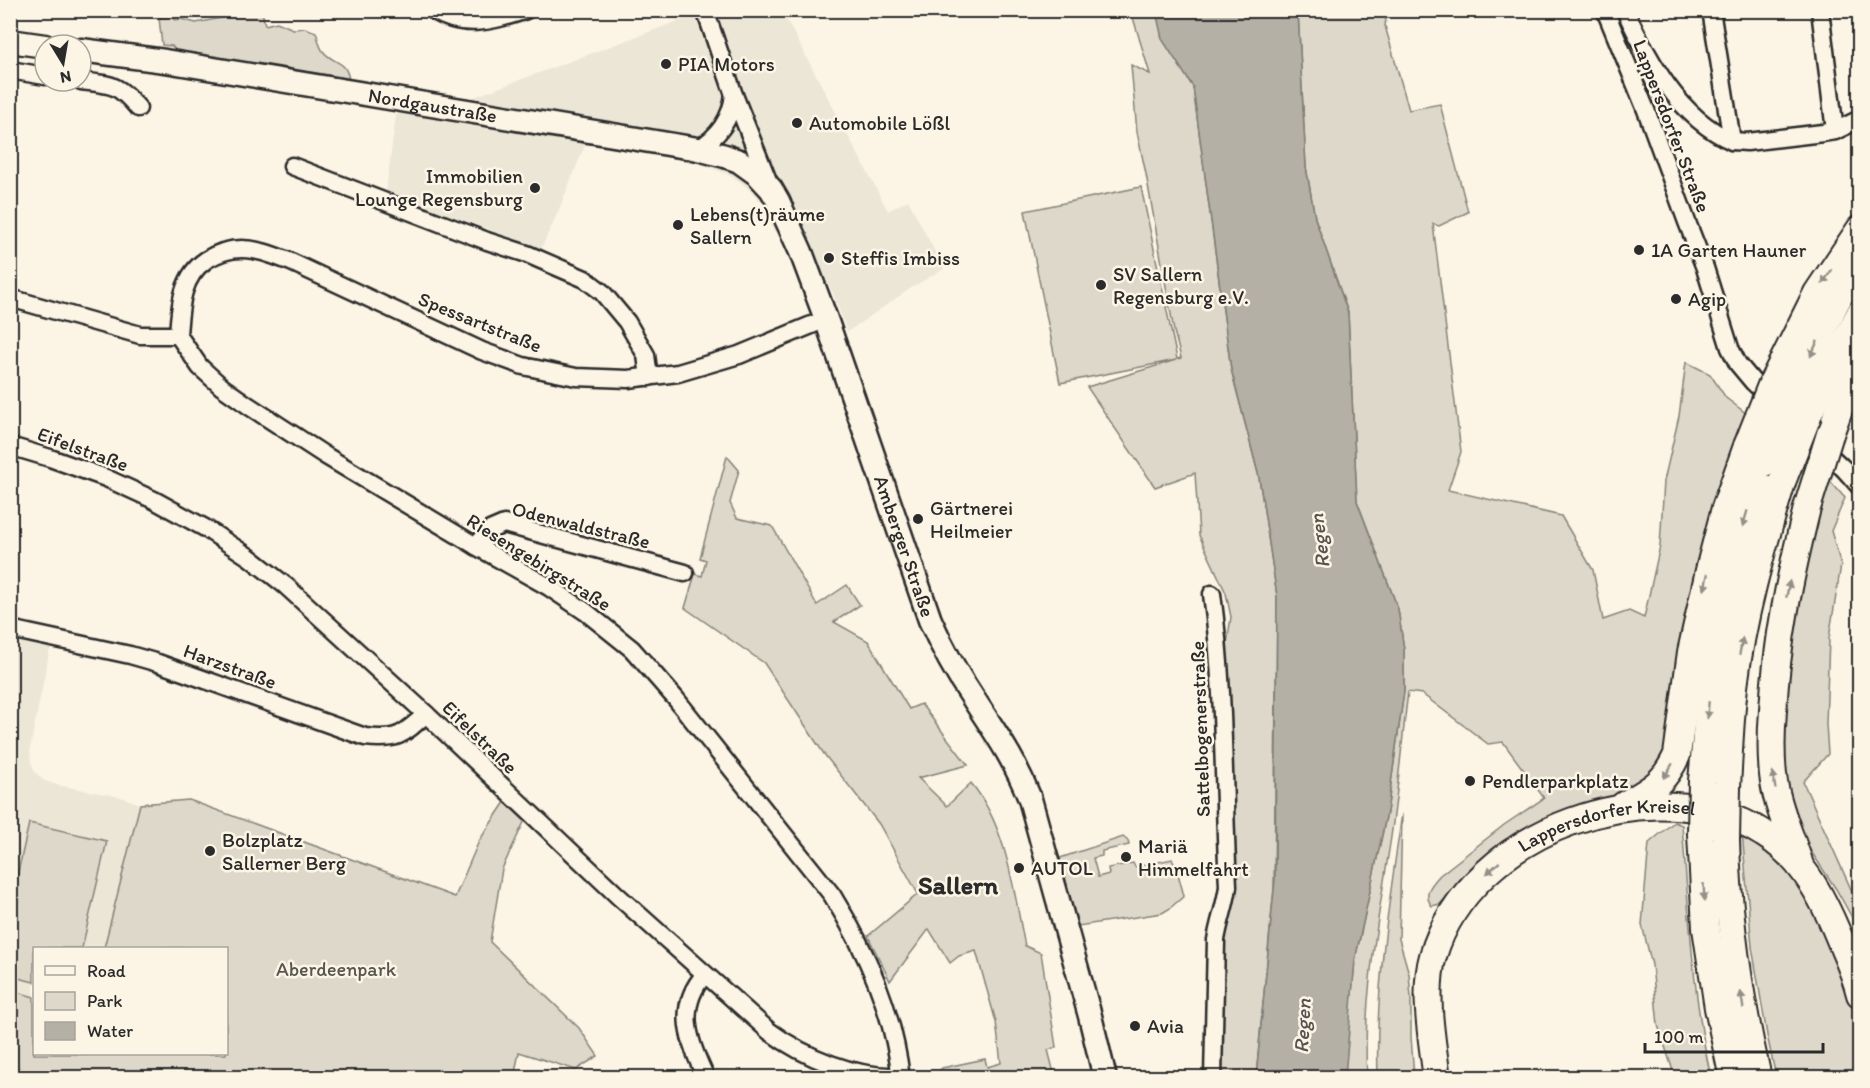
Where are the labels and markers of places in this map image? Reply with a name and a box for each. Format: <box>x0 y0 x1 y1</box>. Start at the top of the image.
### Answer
place label: PIA Motors <box>678 52 775 76</box>
marker: PIA Motors <box>659 57 673 71</box>
place label: Automobile Lößl <box>809 111 950 135</box>
marker: Automobile Lößl <box>790 116 804 130</box>
place label: Immobilien Lounge Regensburg <box>355 164 524 211</box>
marker: Immobilien Lounge Regensburg <box>528 181 542 195</box>
place label: Lebens(t)räume Sallern <box>690 202 825 249</box>
marker: Lebens(t)räume Sallern <box>671 218 685 232</box>
place label: 1A Garten Hauner <box>1651 238 1807 262</box>
marker: 1A Garten Hauner <box>1632 243 1646 257</box>
place label: Steffis Imbiss <box>841 246 960 270</box>
marker: Steffis Imbiss <box>822 251 836 265</box>
place label: SV Sallern Regensburg e.V. <box>1113 262 1249 309</box>
marker: SV Sallern Regensburg e.V. <box>1094 278 1108 292</box>
place label: Agip <box>1688 287 1726 311</box>
marker: Agip <box>1669 292 1683 306</box>
place label: Gärtnerei Heilmeier <box>930 496 1013 543</box>
marker: Gärtnerei Heilmeier <box>911 512 925 526</box>
place label: Pendlerparkplatz <box>1482 769 1628 793</box>
marker: Pendlerparkplatz <box>1463 774 1477 788</box>
place label: Bolzplatz Sallerner Berg <box>222 828 347 875</box>
place label: Mariä Himmelfahrt <box>1138 834 1249 881</box>
marker: Bolzplatz Sallerner Berg <box>203 844 217 858</box>
marker: Mariä Himmelfahrt <box>1119 850 1133 864</box>
place label: AUTOL <box>1031 856 1093 880</box>
marker: AUTOL <box>1012 861 1026 875</box>
place label: Avia <box>1147 1014 1184 1038</box>
marker: Avia <box>1128 1019 1142 1033</box>

